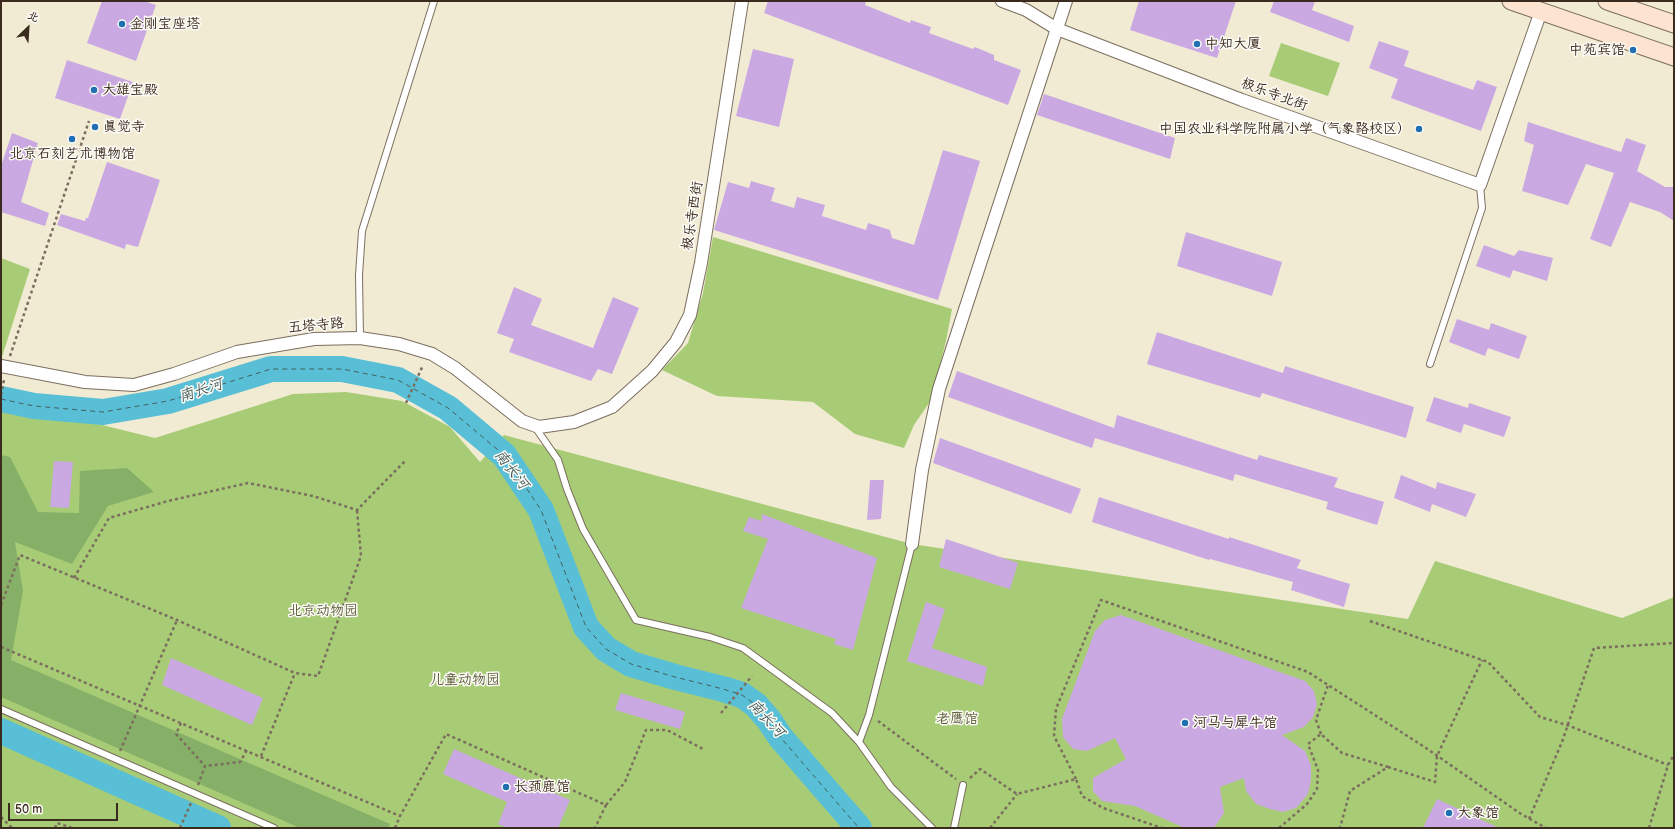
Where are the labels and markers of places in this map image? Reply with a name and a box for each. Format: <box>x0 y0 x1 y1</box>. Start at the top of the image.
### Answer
place label: 金刚宝座塔 <box>130 16 200 32</box>
marker: 金刚宝座塔 <box>117 19 127 29</box>
place label: 中知大厦 <box>1205 36 1261 52</box>
marker: 中知大厦 <box>1192 39 1202 49</box>
place label: 中苑宾馆 <box>1569 42 1625 58</box>
marker: 中苑宾馆 <box>1628 45 1638 55</box>
place label: 大雄宝殿 <box>102 82 158 98</box>
marker: 大雄宝殿 <box>89 85 99 95</box>
place label: 真觉寺 <box>103 119 145 135</box>
place label: 中国农业科学院附属小学（气象路校区） <box>1159 121 1411 137</box>
marker: 真觉寺 <box>90 122 100 132</box>
marker: 中国农业科学院附属小学（气象路校区） <box>1414 124 1424 134</box>
marker: 北京石刻艺术博物馆 <box>67 134 77 144</box>
place label: 北京石刻艺术博物馆 <box>9 146 135 162</box>
place label: 河马与犀牛馆 <box>1193 715 1277 731</box>
marker: 河马与犀牛馆 <box>1180 718 1190 728</box>
place label: 长颈鹿馆 <box>514 779 570 795</box>
marker: 长颈鹿馆 <box>501 782 511 792</box>
place label: 大象馆 <box>1457 805 1499 821</box>
marker: 大象馆 <box>1444 808 1454 818</box>

